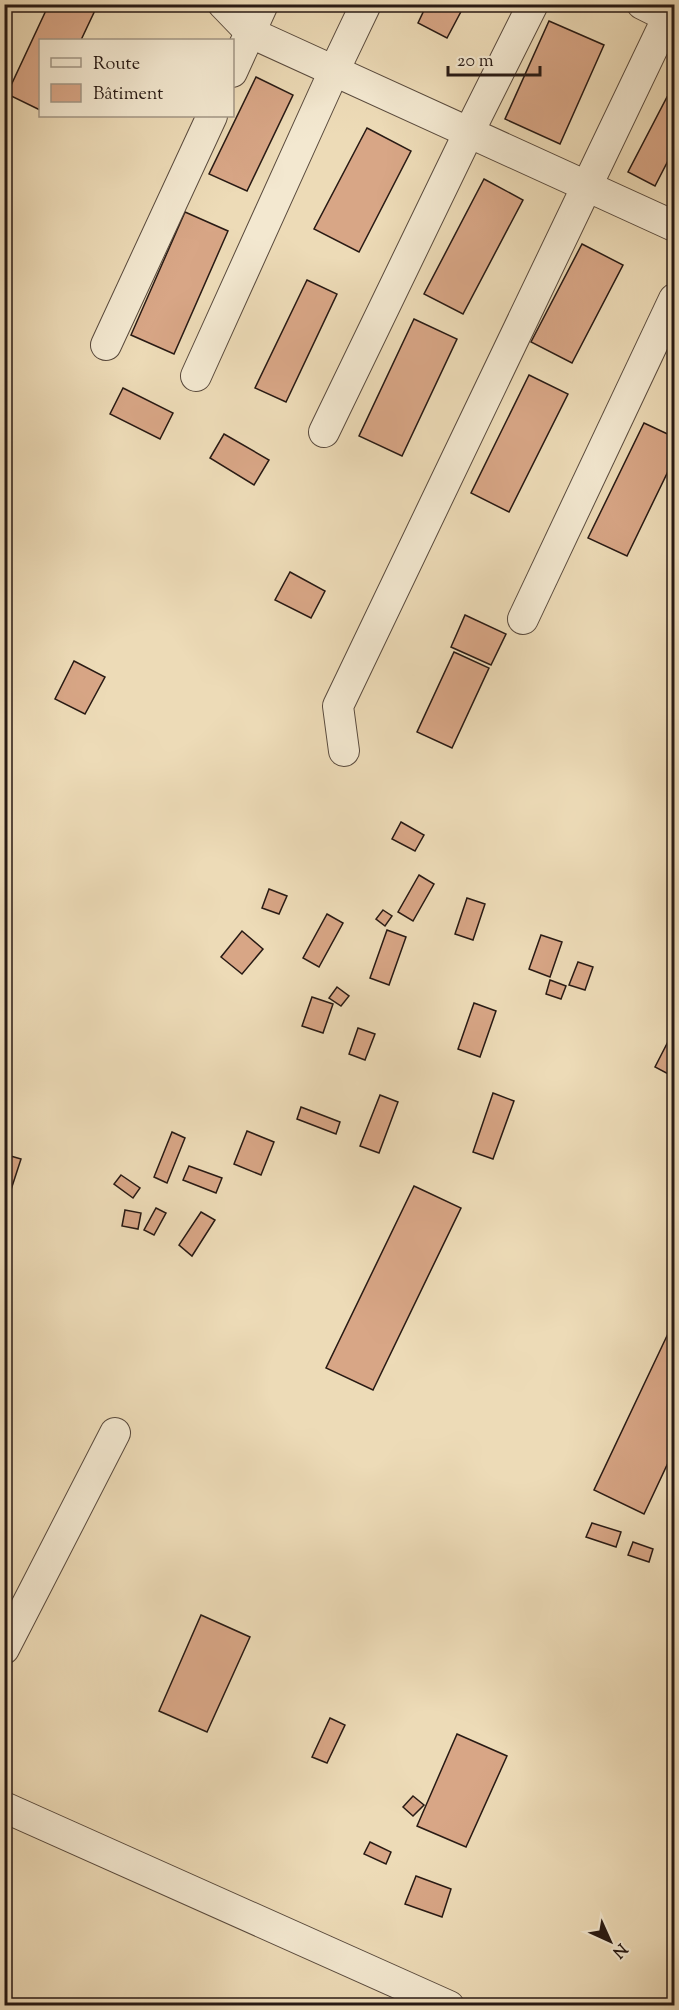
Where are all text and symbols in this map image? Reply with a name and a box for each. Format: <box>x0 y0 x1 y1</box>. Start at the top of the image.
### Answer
legend <box>39 39 234 117</box>
scale bar <box>448 39 540 77</box>
text: 20 m <box>457 49 494 75</box>
text: Route <box>93 52 140 78</box>
text: Bâtiment <box>93 82 163 108</box>
north arrow <box>580 1911 640 1971</box>
text: N <box>606 1937 631 1963</box>

